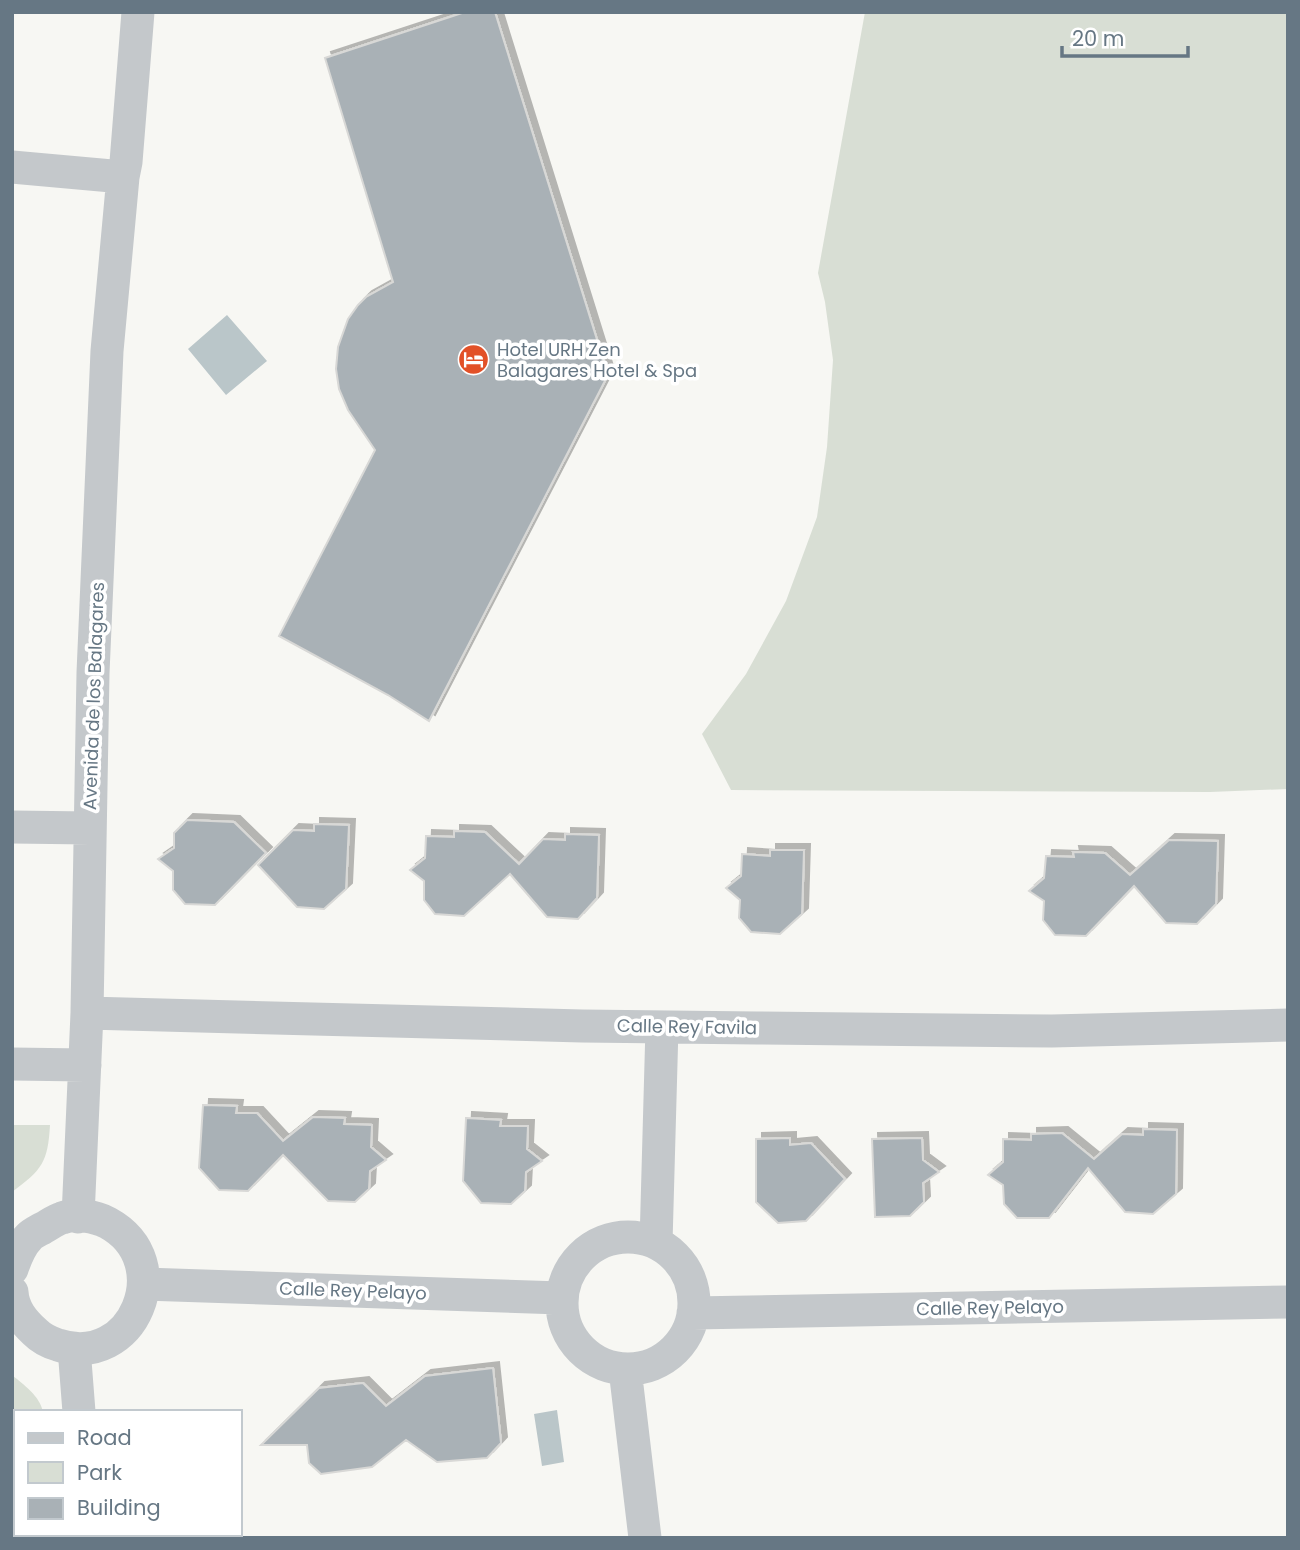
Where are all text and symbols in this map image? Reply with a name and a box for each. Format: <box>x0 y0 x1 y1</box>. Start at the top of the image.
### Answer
scale bar <box>1062 14 1188 58</box>
text: 20 m <box>1072 24 1125 53</box>
place label: Hotel URH Zen Balagares Hotel & Spa <box>497 337 697 383</box>
hotel icon: Hotel URH Zen Balagares Hotel & Spa <box>457 343 491 377</box>
street label: Avenida de los Balagares <box>77 582 110 810</box>
street label: Calle Rey Favila <box>617 1013 757 1040</box>
street label: Calle Rey Pelayo <box>279 1275 427 1306</box>
street label: Calle Rey Pelayo <box>916 1294 1064 1321</box>
legend <box>14 1410 242 1536</box>
text: Road <box>77 1423 132 1452</box>
text: Park <box>77 1458 122 1487</box>
text: Building <box>77 1493 161 1522</box>

